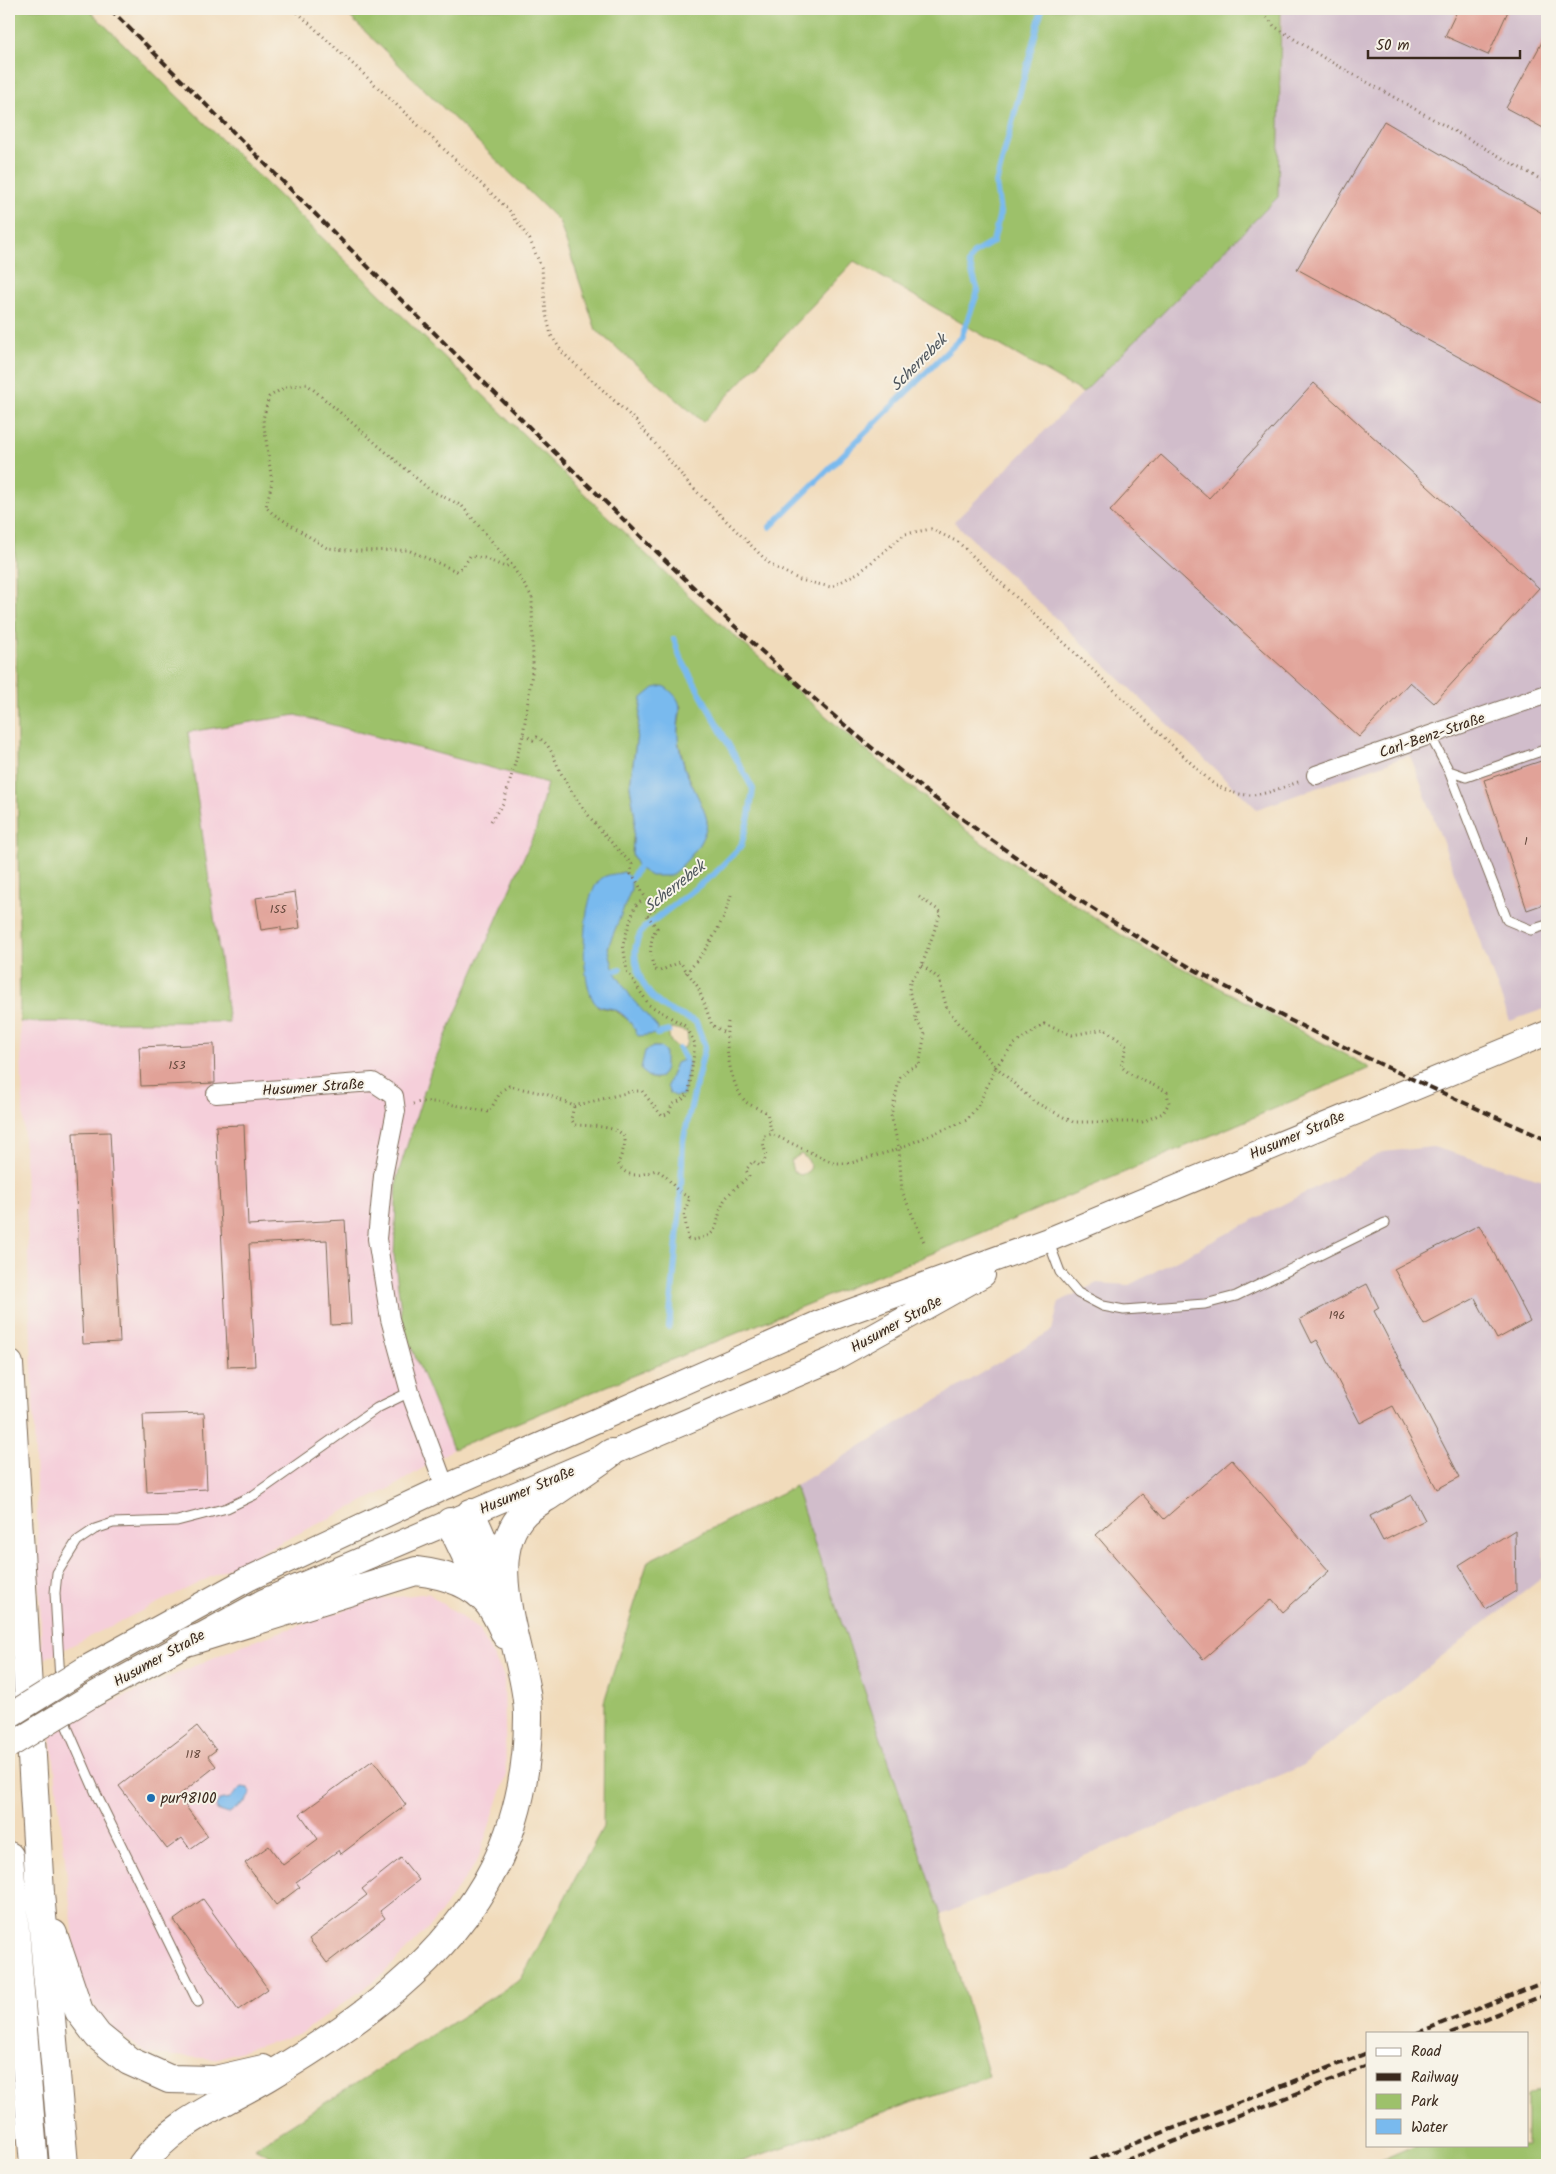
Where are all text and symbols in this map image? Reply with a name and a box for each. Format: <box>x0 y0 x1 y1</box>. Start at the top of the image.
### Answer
scale bar <box>1368 28 1521 60</box>
text: 50 m <box>1376 34 1410 58</box>
water label: Scherrebek <box>885 327 955 397</box>
street label: Carl-Benz-Straße <box>1376 707 1489 765</box>
house number: 1 <box>1524 832 1528 851</box>
water label: Scherrebek <box>639 854 713 919</box>
house number: 155 <box>270 900 288 919</box>
house number: 153 <box>168 1056 186 1075</box>
street label: Husumer Straße <box>261 1072 365 1104</box>
street label: Husumer Straße <box>1246 1105 1349 1167</box>
street label: Husumer Straße <box>846 1290 947 1360</box>
house number: 196 <box>1329 1306 1345 1325</box>
street label: Husumer Straße <box>476 1460 579 1522</box>
street label: Husumer Straße <box>109 1624 210 1694</box>
house number: 118 <box>186 1745 201 1764</box>
place label: pur98100 <box>160 1787 217 1811</box>
marker: pur98100 <box>145 1792 157 1804</box>
legend <box>1366 2032 1528 2146</box>
text: Road <box>1411 2040 1442 2064</box>
text: Railway <box>1411 2066 1459 2090</box>
text: Park <box>1411 2090 1439 2114</box>
text: Water <box>1411 2116 1448 2140</box>

